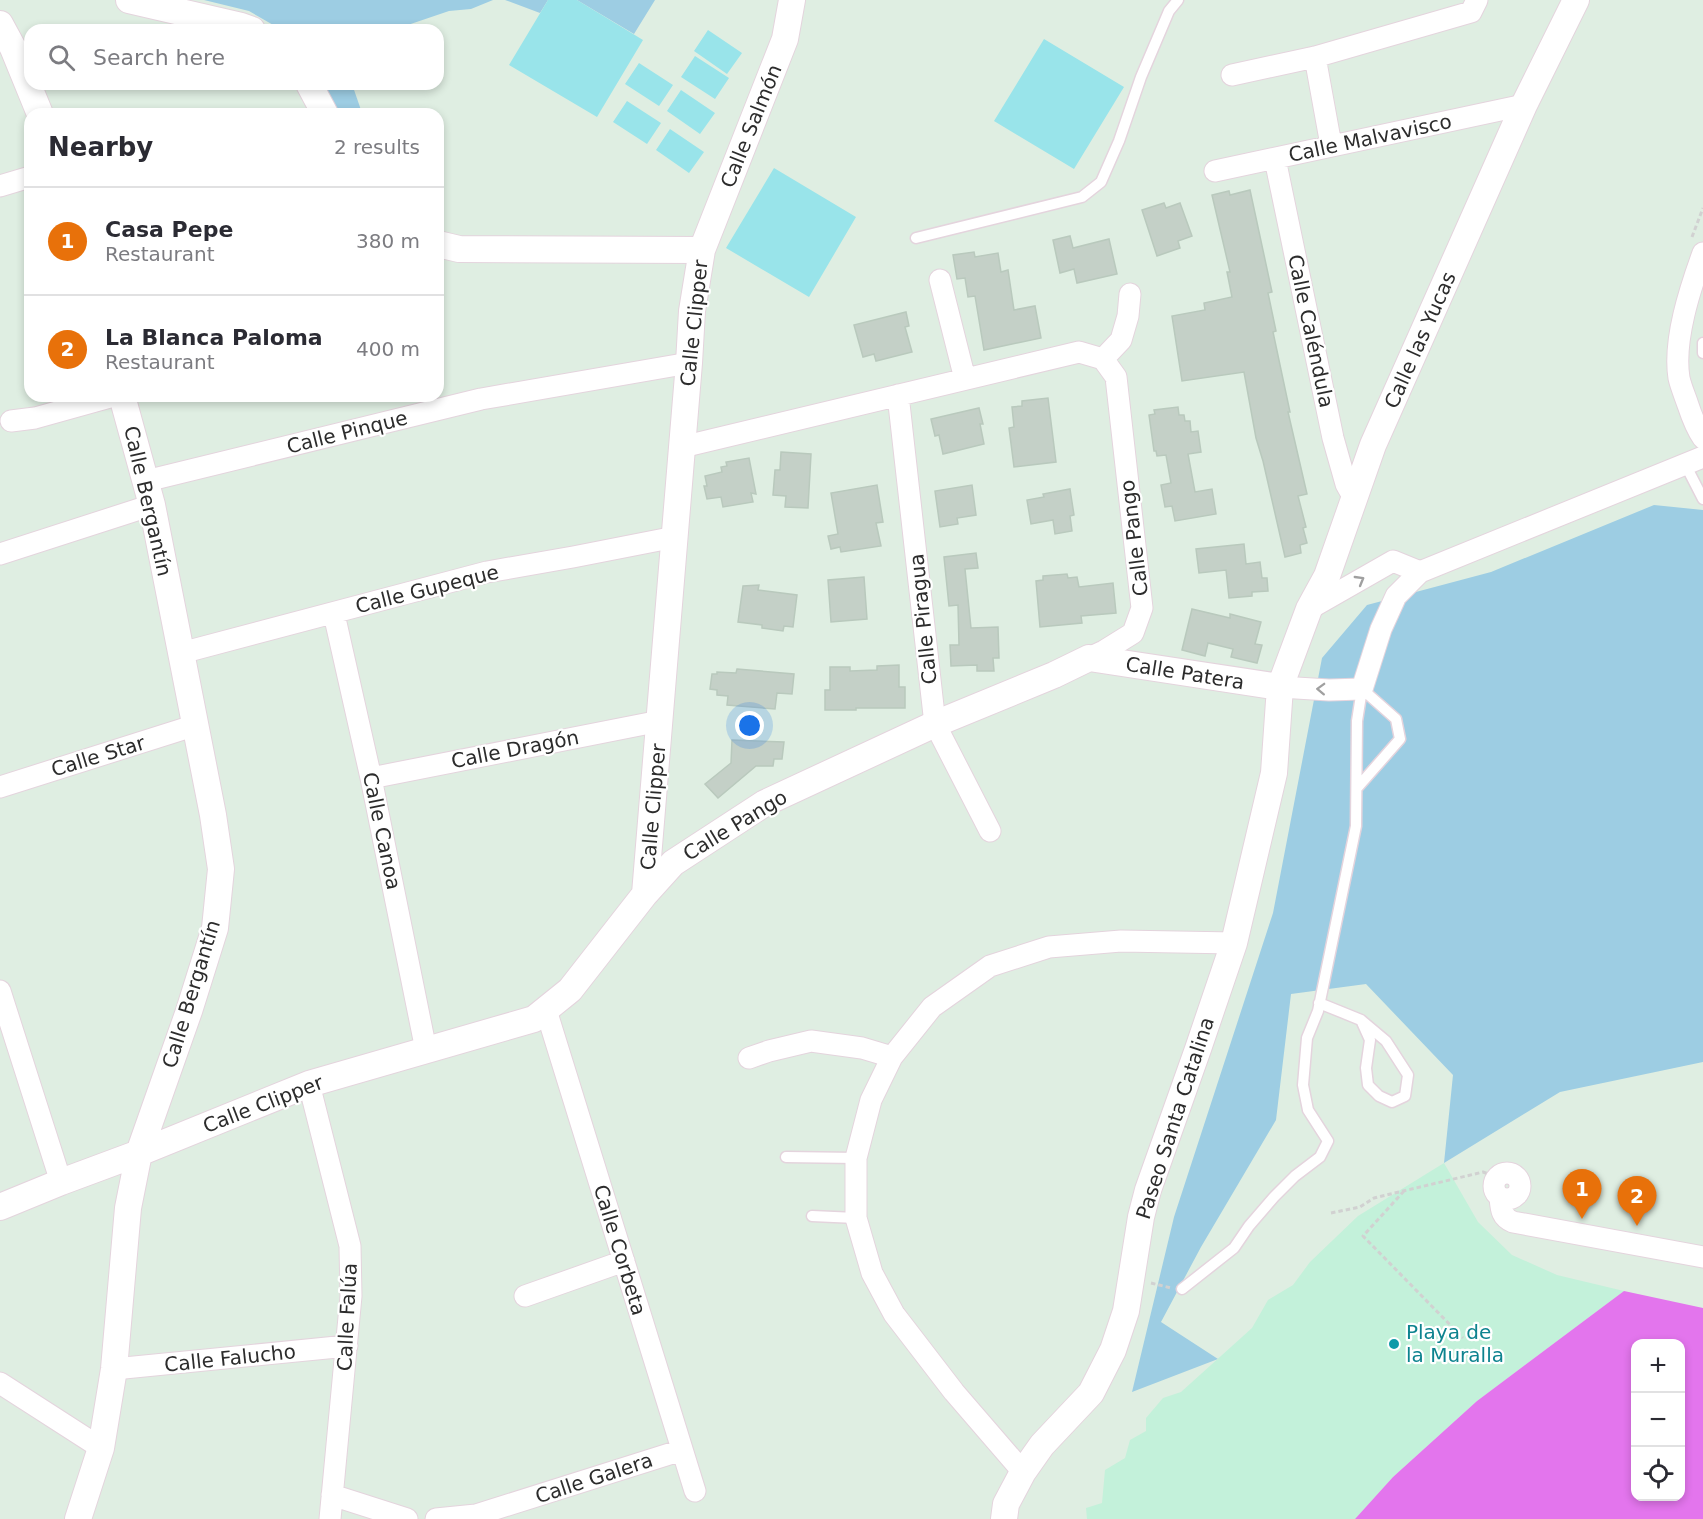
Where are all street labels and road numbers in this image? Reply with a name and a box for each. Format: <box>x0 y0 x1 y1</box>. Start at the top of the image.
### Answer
street label: Calle Salmón <box>715 61 787 191</box>
street label: Calle Malvavisco <box>1286 109 1454 167</box>
street label: Calle Caléndula <box>1283 252 1339 410</box>
street label: Calle Clipper <box>675 258 713 387</box>
street label: Calle las Yucas <box>1379 268 1461 412</box>
street label: Calle Pinque <box>284 405 410 459</box>
street label: Calle Bergantín <box>119 423 177 579</box>
street label: Calle Pango <box>1115 478 1153 598</box>
street label: Calle Piragua <box>904 552 942 686</box>
street label: Calle Gupeque <box>353 560 501 618</box>
street label: Calle Patera <box>1124 652 1246 694</box>
street label: Calle Dragón <box>449 725 581 773</box>
street label: Calle Star <box>48 730 149 782</box>
street label: Calle Clipper <box>636 742 671 871</box>
street label: Calle Canoa <box>358 770 406 892</box>
street label: Calle Pango <box>679 785 791 865</box>
street label: Calle Bergantín <box>157 917 225 1071</box>
street label: Paseo Santa Catalina <box>1131 1014 1219 1222</box>
street label: Calle Clipper <box>199 1070 327 1138</box>
street label: Calle Corbeta <box>589 1182 651 1318</box>
street label: Calle Falúa <box>332 1262 362 1372</box>
street label: Calle Falucho <box>163 1339 297 1377</box>
street label: Calle Galera <box>532 1448 656 1508</box>

